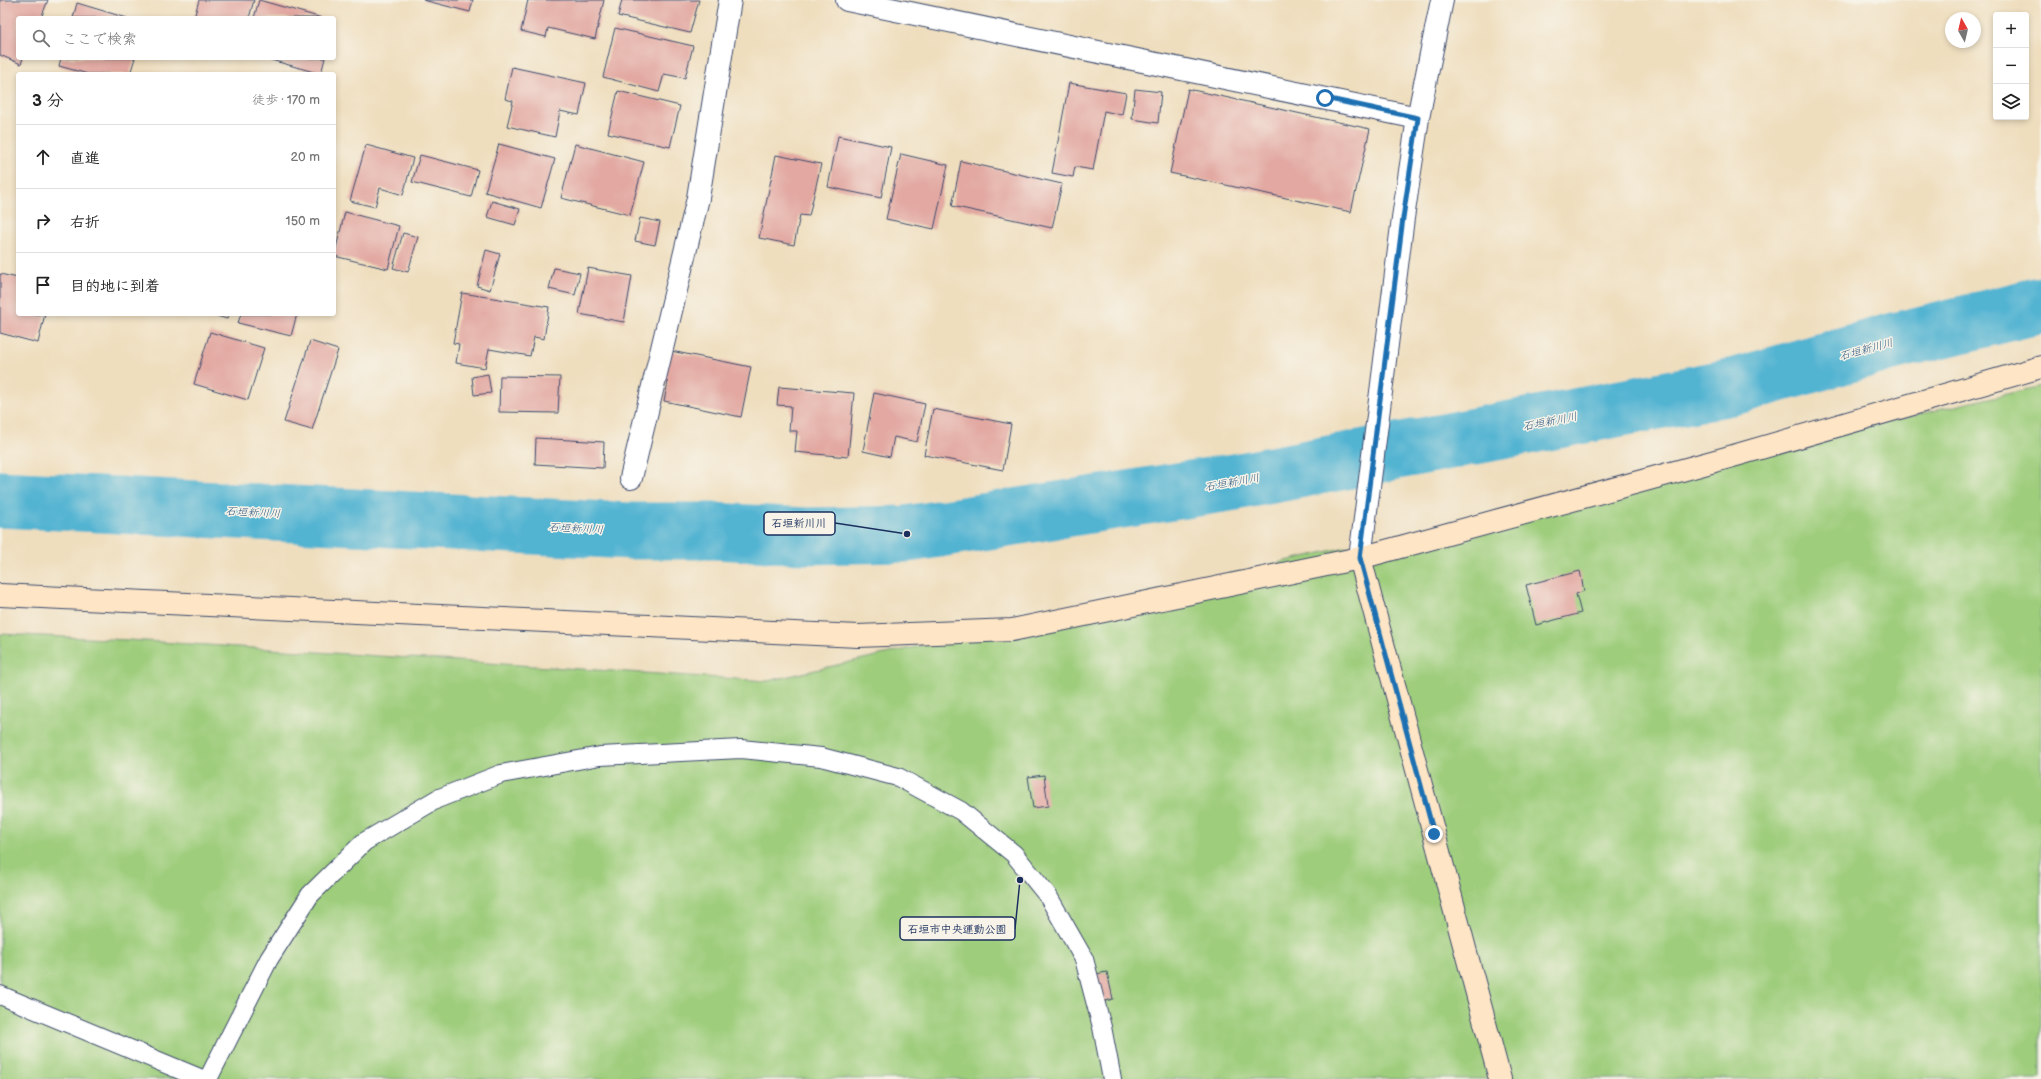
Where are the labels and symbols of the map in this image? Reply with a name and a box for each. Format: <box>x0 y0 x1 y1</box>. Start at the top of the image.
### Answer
north arrow <box>1945 12 1981 48</box>
route start <box>1316 89 1334 107</box>
water label: 石垣新川川 <box>1838 336 1894 363</box>
water label: 石垣新川川 <box>1522 410 1578 433</box>
water label: 石垣新川川 <box>1204 471 1260 494</box>
water label: 石垣新川川 <box>225 505 281 520</box>
callout: 石垣新川川 <box>764 512 835 535</box>
text: 石垣新川川 <box>772 517 827 530</box>
water label: 石垣新川川 <box>548 521 604 536</box>
route end <box>1425 825 1443 843</box>
callout: 石垣市中央運動公園 <box>900 917 1015 940</box>
text: 石垣市中央運動公園 <box>908 923 1007 936</box>

